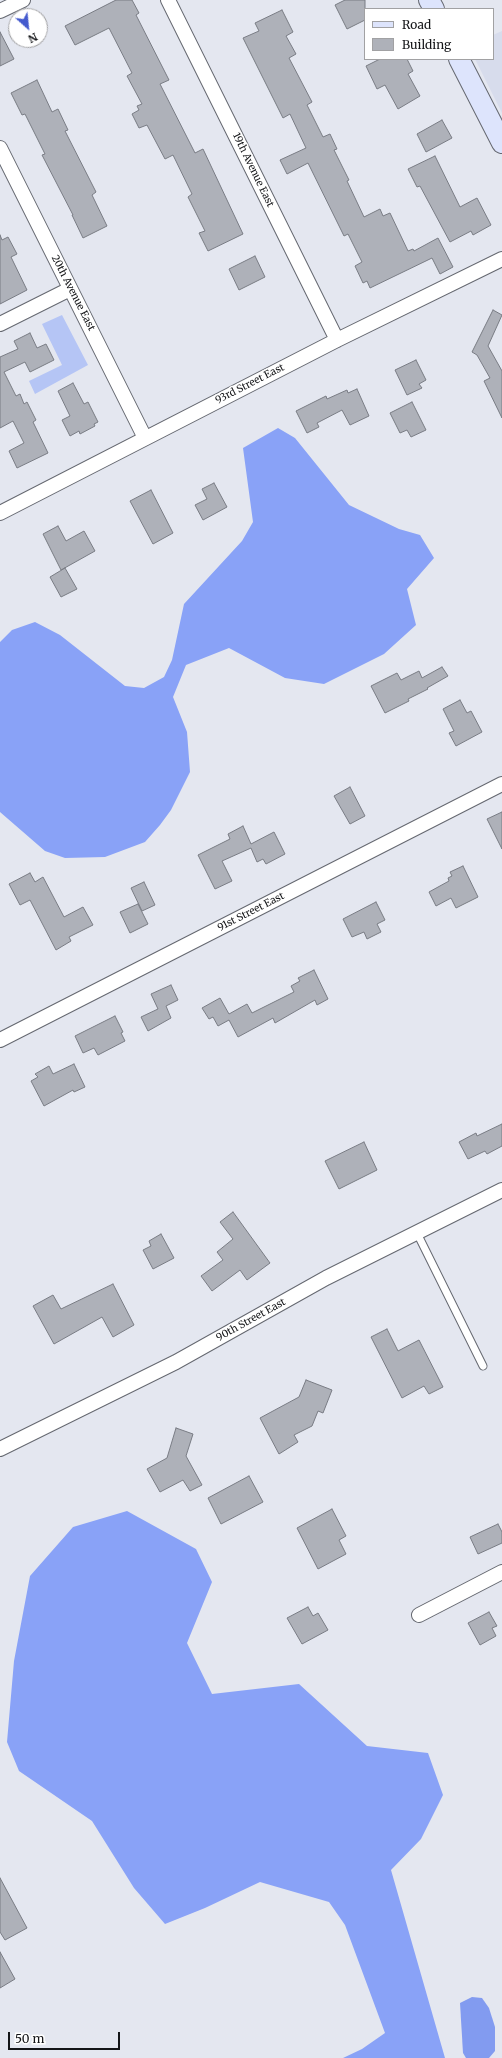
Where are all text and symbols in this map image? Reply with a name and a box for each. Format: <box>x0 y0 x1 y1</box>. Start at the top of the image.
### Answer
north arrow <box>8 8 48 48</box>
legend <box>364 8 494 60</box>
text: Road <box>402 17 431 32</box>
text: N <box>26 30 40 46</box>
text: Building <box>402 37 451 52</box>
street label: 19th Avenue East <box>230 131 276 209</box>
street label: 20th Avenue East <box>49 253 97 333</box>
street label: 93rd Street East <box>214 361 286 407</box>
street label: 91st Street East <box>216 890 286 934</box>
street label: 90th Street East <box>214 1296 288 1344</box>
scale bar <box>10 2024 122 2050</box>
text: 50 m <box>15 2031 44 2046</box>

